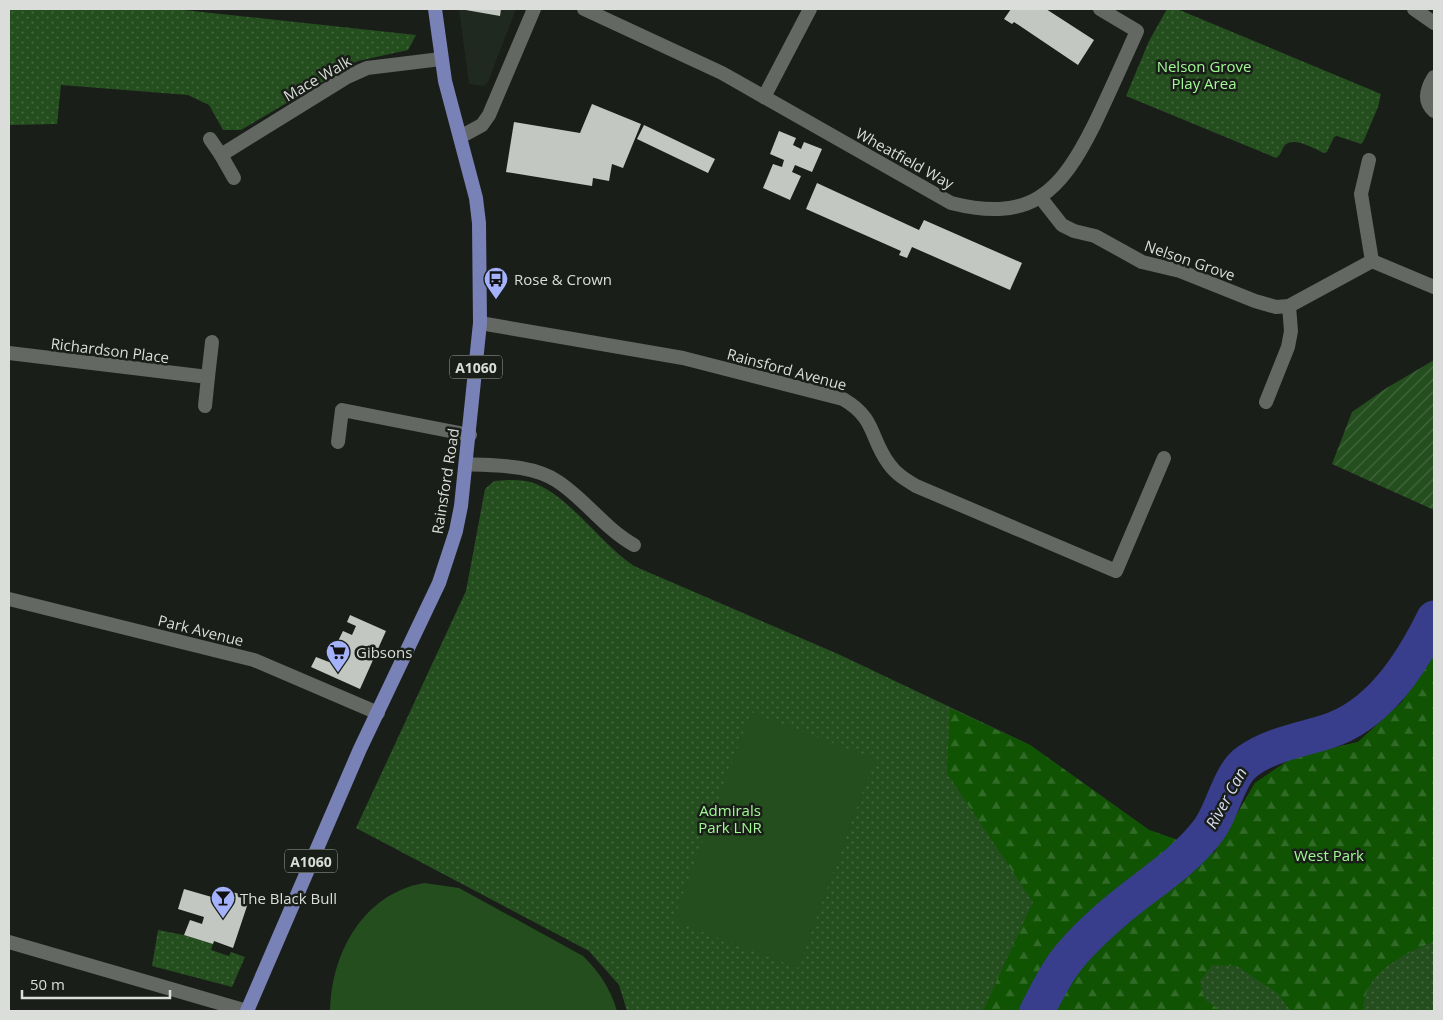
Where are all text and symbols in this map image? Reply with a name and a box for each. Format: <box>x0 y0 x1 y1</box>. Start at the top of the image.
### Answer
street label: Mace Walk <box>279 50 355 105</box>
park label: Nelson Grove Play Area <box>1157 56 1251 93</box>
street label: Wheatfield Way <box>852 123 958 193</box>
street label: Nelson Grove <box>1142 235 1238 285</box>
bus stop icon: Rose & Crown <box>483 266 509 300</box>
place label: Rose & Crown <box>514 269 612 289</box>
street label: Richardson Place <box>50 333 170 367</box>
street label: Rainsford Avenue <box>725 343 849 395</box>
road number: A1060 <box>450 356 502 378</box>
street label: Rainsford Road <box>427 427 463 535</box>
street label: Park Avenue <box>156 610 246 650</box>
supermarket icon: Gibsons <box>325 639 351 673</box>
place label: Gibsons <box>356 642 412 662</box>
water label: River Can <box>1200 764 1252 832</box>
park label: Admirals Park LNR <box>698 800 763 837</box>
park label: West Park <box>1294 845 1364 865</box>
road number: A1060 <box>285 849 337 872</box>
bar icon: The Black Bull <box>210 885 236 919</box>
place label: The Black Bull <box>240 888 337 908</box>
scale bar <box>22 968 170 1000</box>
text: 50 m <box>30 974 65 994</box>

